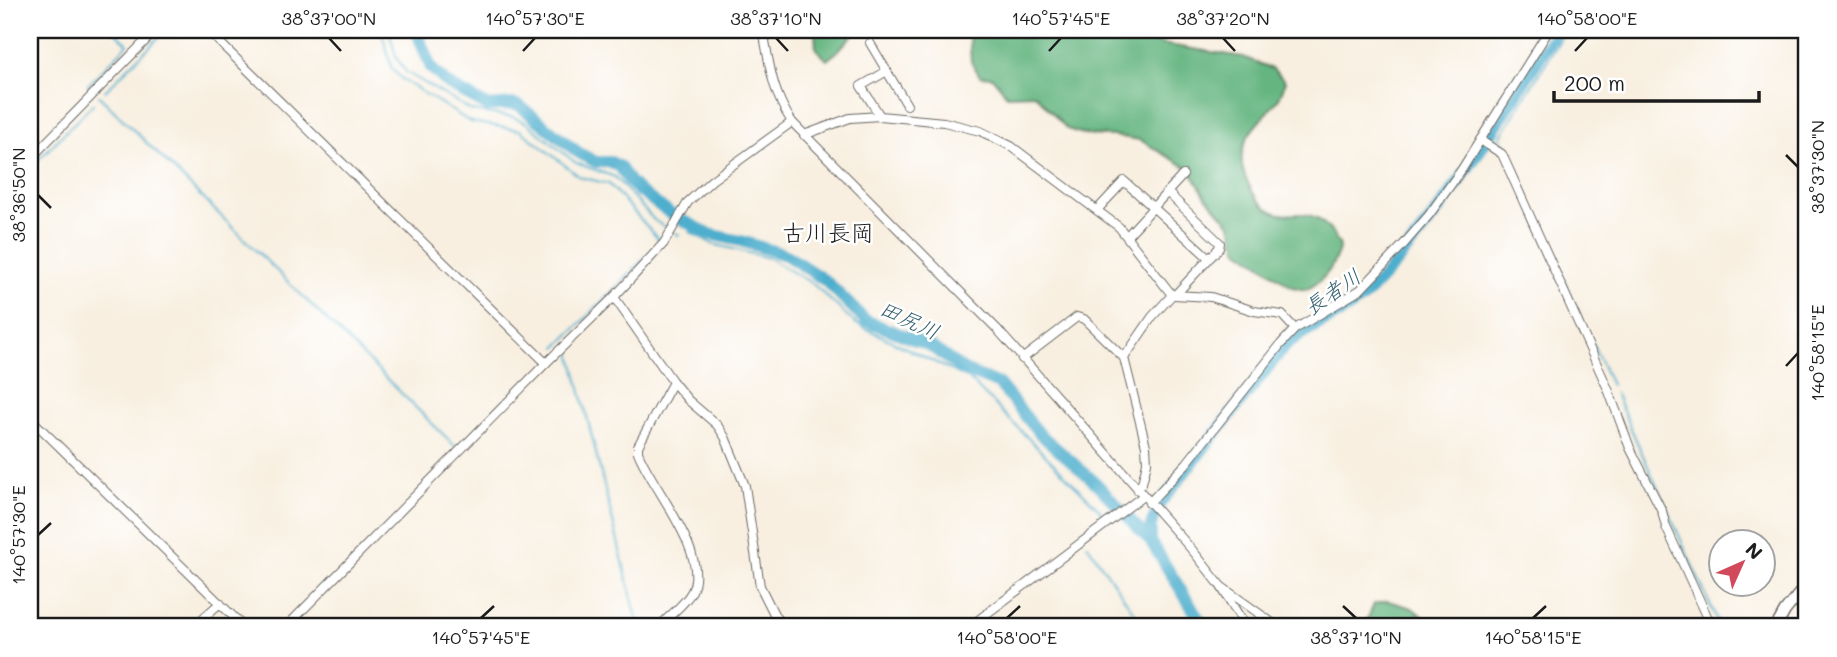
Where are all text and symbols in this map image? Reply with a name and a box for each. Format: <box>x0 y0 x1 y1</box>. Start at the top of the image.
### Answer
text: 38°37'00"N <box>282 6 376 30</box>
text: 140°57'30"E <box>485 6 585 30</box>
text: 38°37'10"N <box>730 6 822 30</box>
text: 140°57'45"E <box>1012 6 1110 30</box>
text: 38°37'20"N <box>1176 6 1270 30</box>
text: 140°58'00"E <box>1537 6 1637 30</box>
scale bar <box>1554 60 1758 104</box>
text: 200 m <box>1564 69 1625 96</box>
text: 38°37'30"N <box>1805 120 1829 214</box>
text: 38°36'50"N <box>6 147 30 243</box>
district label: 古川長岡 <box>782 217 874 247</box>
water label: 長者川 <box>1298 262 1366 320</box>
water label: 田尻川 <box>876 293 944 345</box>
text: 140°58'15"E <box>1805 304 1829 402</box>
text: 140°57'30"E <box>6 485 30 585</box>
north arrow <box>1708 528 1778 598</box>
text: N <box>1740 537 1768 565</box>
text: 140°57'45"E <box>432 625 530 649</box>
text: 140°58'00"E <box>957 625 1057 649</box>
text: 38°37'10"N <box>1310 625 1402 649</box>
text: 140°58'15"E <box>1484 625 1582 649</box>

